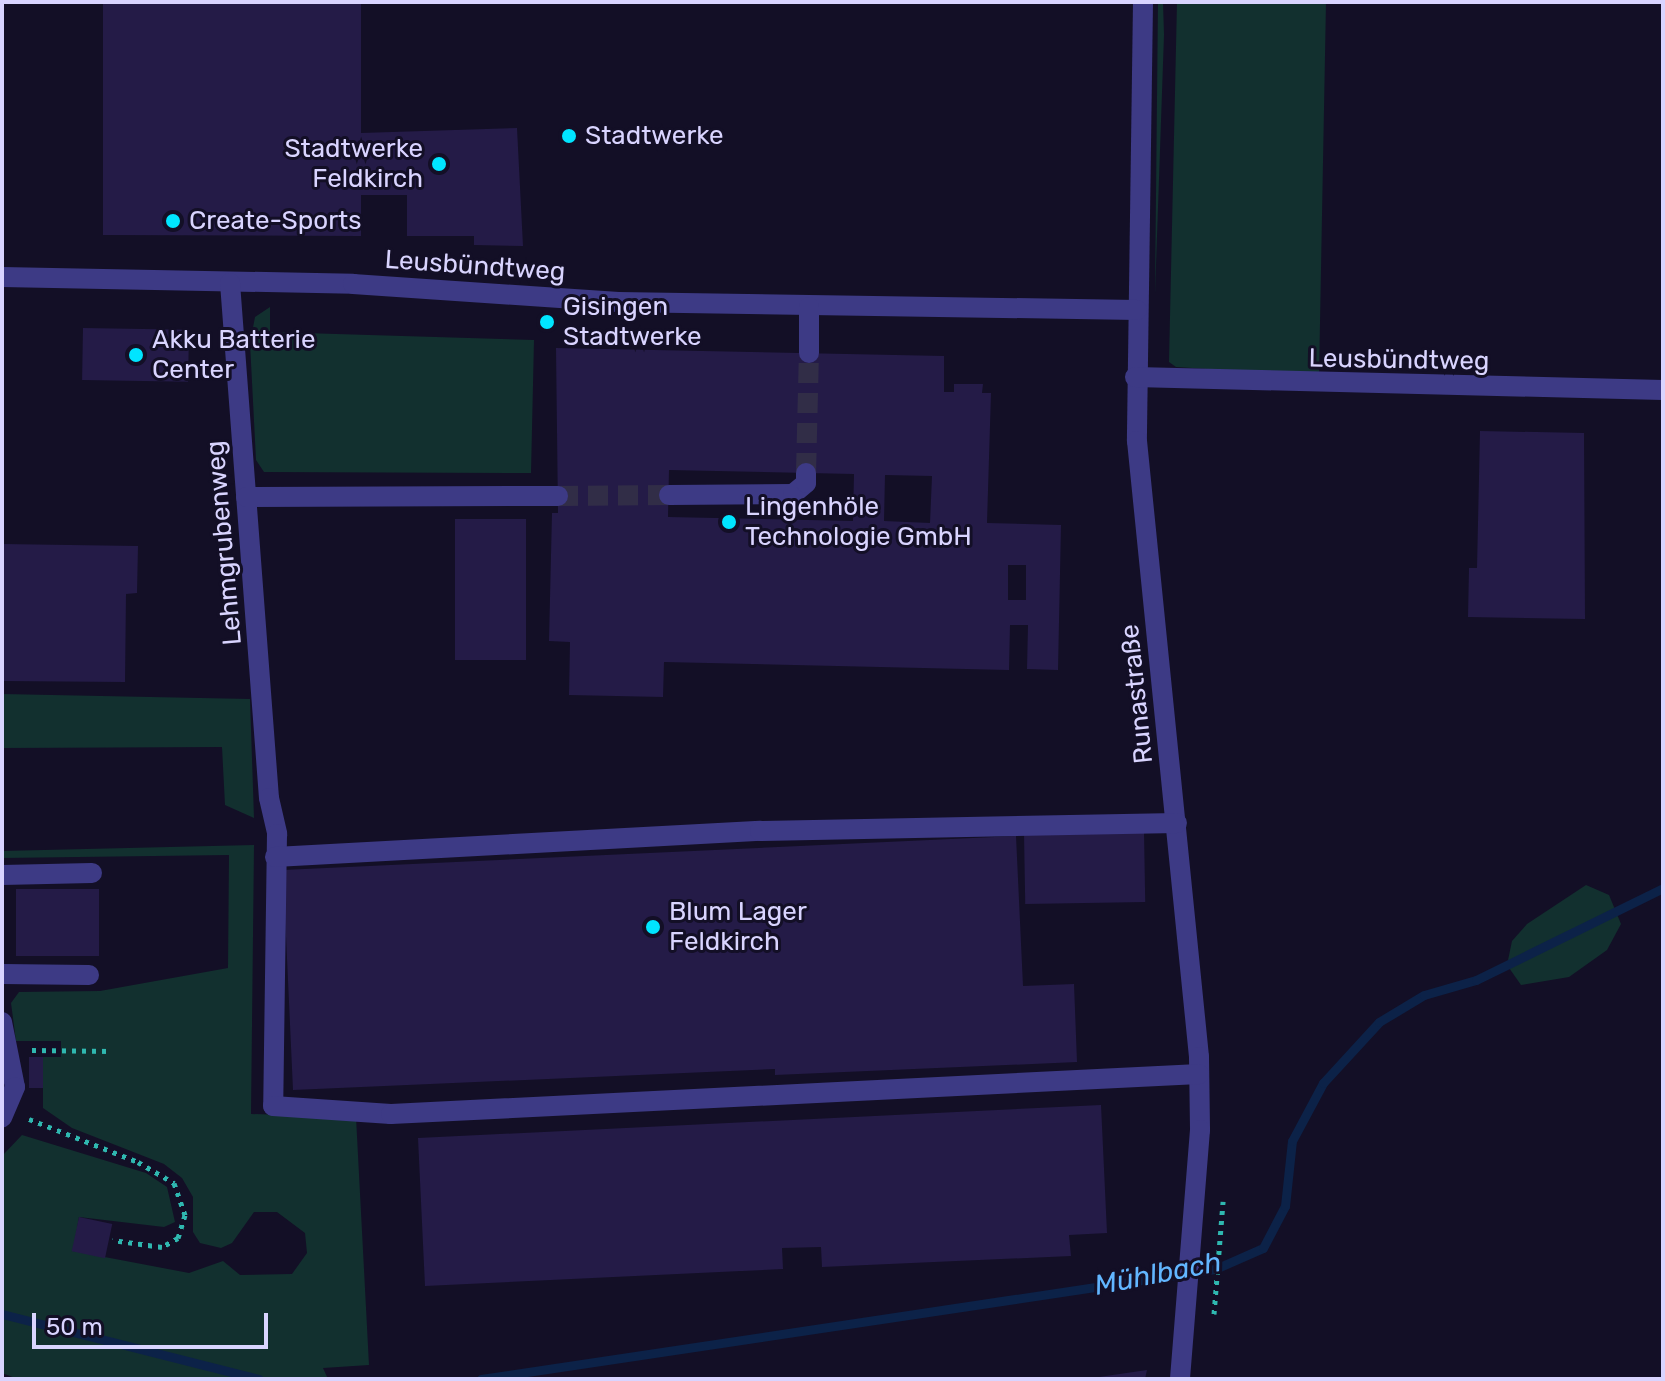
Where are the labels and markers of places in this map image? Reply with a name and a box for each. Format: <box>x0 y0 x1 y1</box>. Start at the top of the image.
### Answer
place label: Stadtwerke <box>585 120 724 152</box>
marker: Stadtwerke <box>560 127 578 145</box>
place label: Stadtwerke Feldkirch <box>284 133 423 194</box>
marker: Stadtwerke Feldkirch <box>430 155 448 173</box>
place label: Create-Sports <box>189 205 361 237</box>
marker: Create-Sports <box>164 212 182 230</box>
place label: Gisingen Stadtwerke <box>563 291 702 352</box>
marker: Gisingen Stadtwerke <box>538 313 556 331</box>
place label: Akku Batterie Center <box>152 324 315 386</box>
marker: Akku Batterie Center <box>127 346 145 364</box>
place label: Lingenhöle Technologie GmbH <box>745 491 972 552</box>
marker: Lingenhöle Technologie GmbH <box>720 513 738 531</box>
place label: Blum Lager Feldkirch <box>669 896 807 958</box>
marker: Blum Lager Feldkirch <box>644 918 662 936</box>

